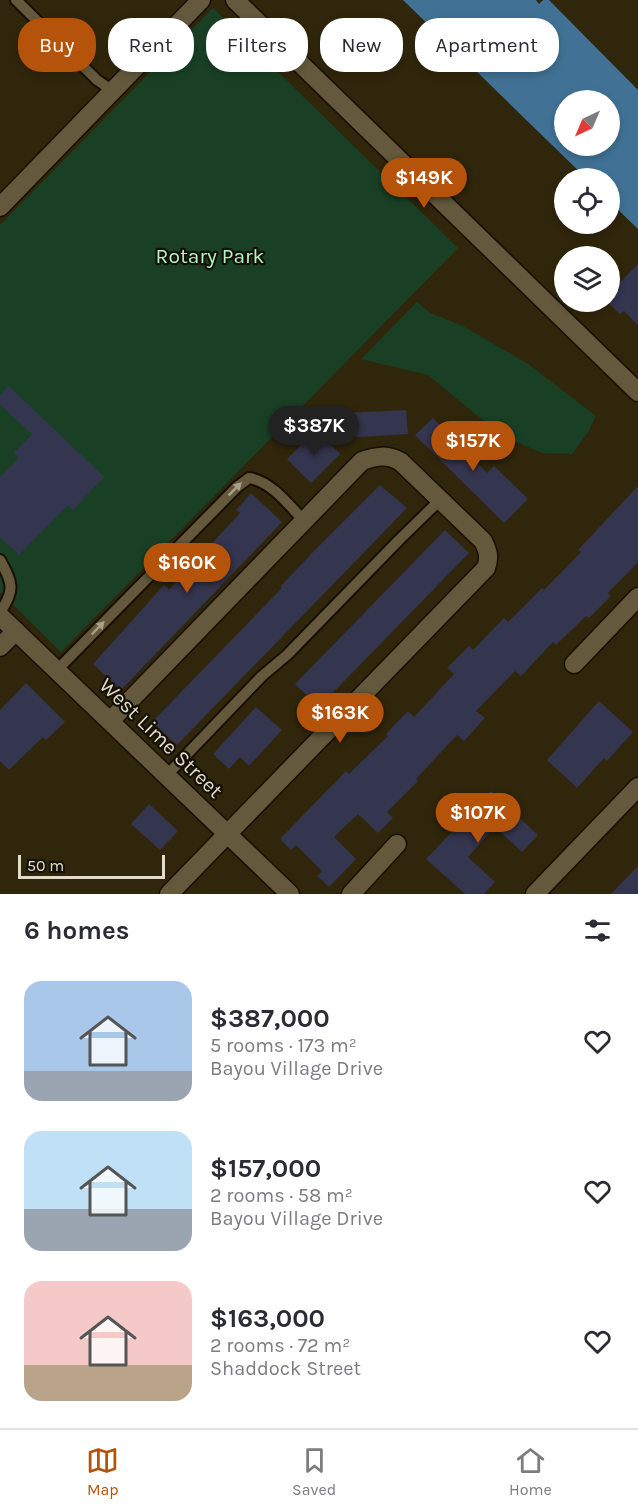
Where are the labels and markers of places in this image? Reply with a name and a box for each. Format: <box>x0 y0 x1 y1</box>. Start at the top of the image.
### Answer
pin: $149K <box>382 158 466 209</box>
pin: $387K <box>272 406 356 457</box>
pin: $157K <box>431 421 515 472</box>
pin: $160K <box>145 543 229 594</box>
pin: $163K <box>298 693 382 744</box>
pin: $107K <box>436 793 520 844</box>

